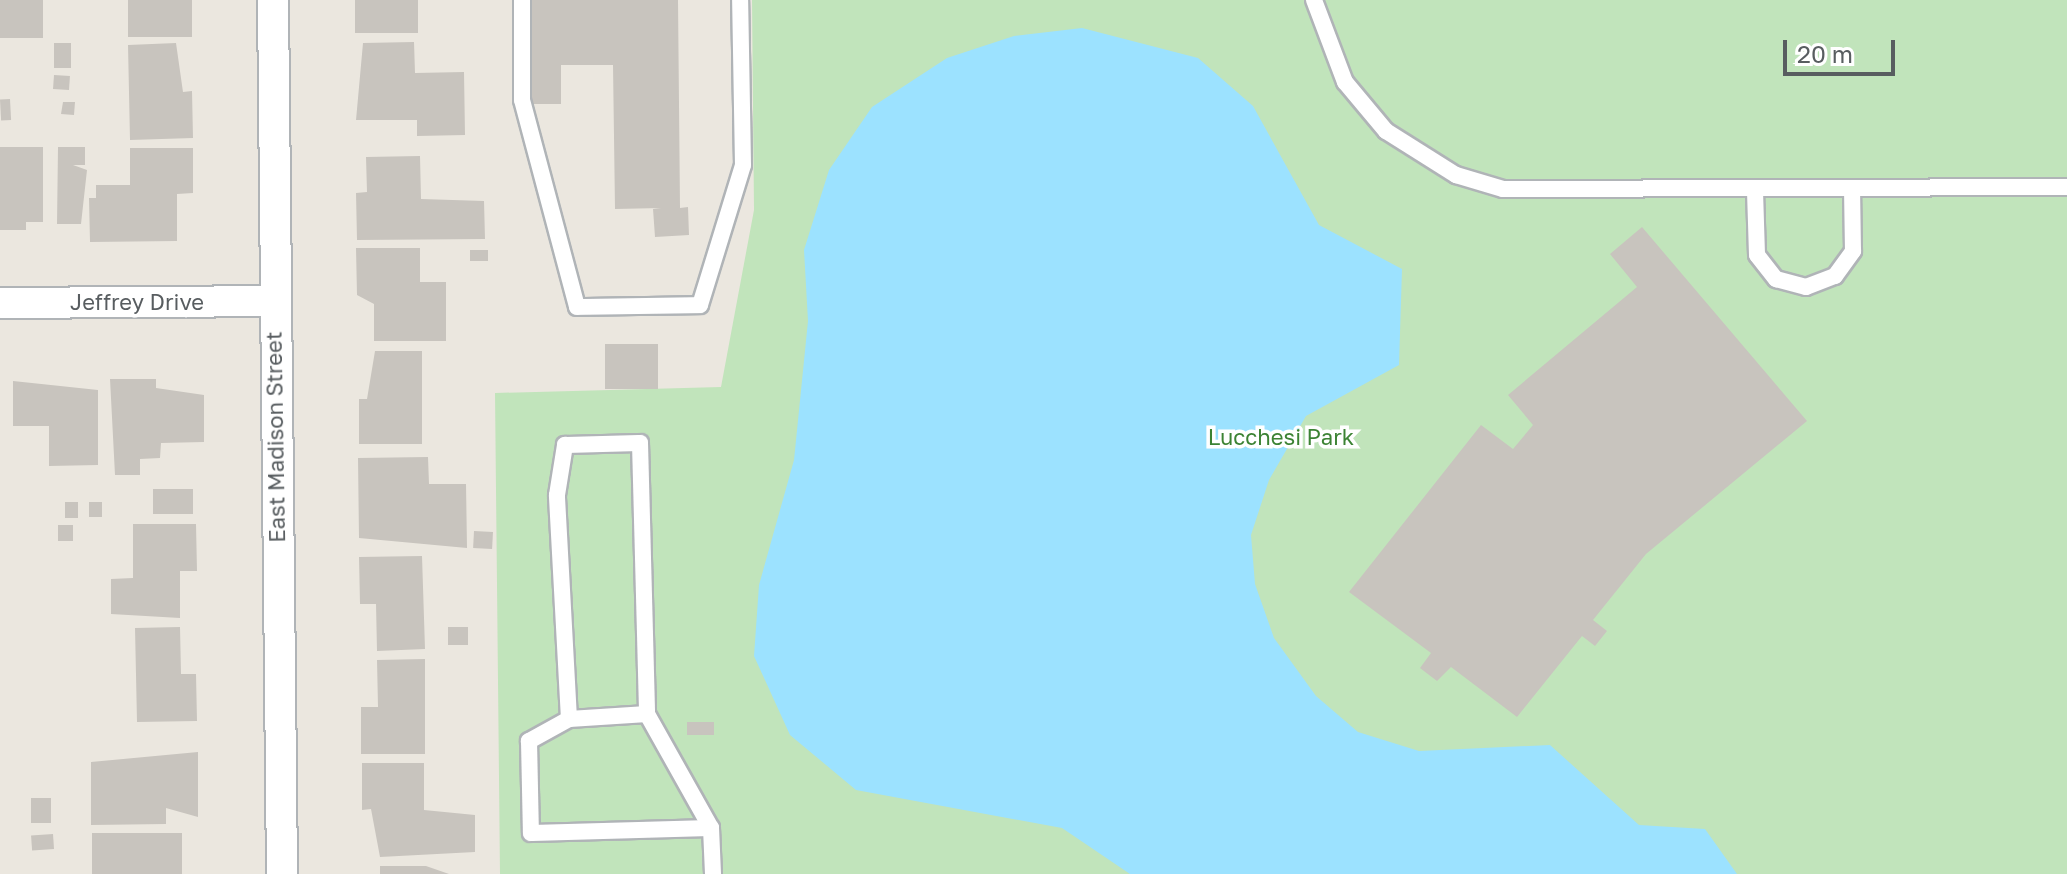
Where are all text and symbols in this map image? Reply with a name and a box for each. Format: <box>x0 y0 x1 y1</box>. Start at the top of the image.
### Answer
scale bar <box>1787 24 1899 74</box>
text: 20 m <box>1797 39 1853 68</box>
street label: Jeffrey Drive <box>70 289 204 315</box>
street label: East Madison Street <box>260 331 290 543</box>
park label: Lucchesi Park <box>1208 424 1354 450</box>

